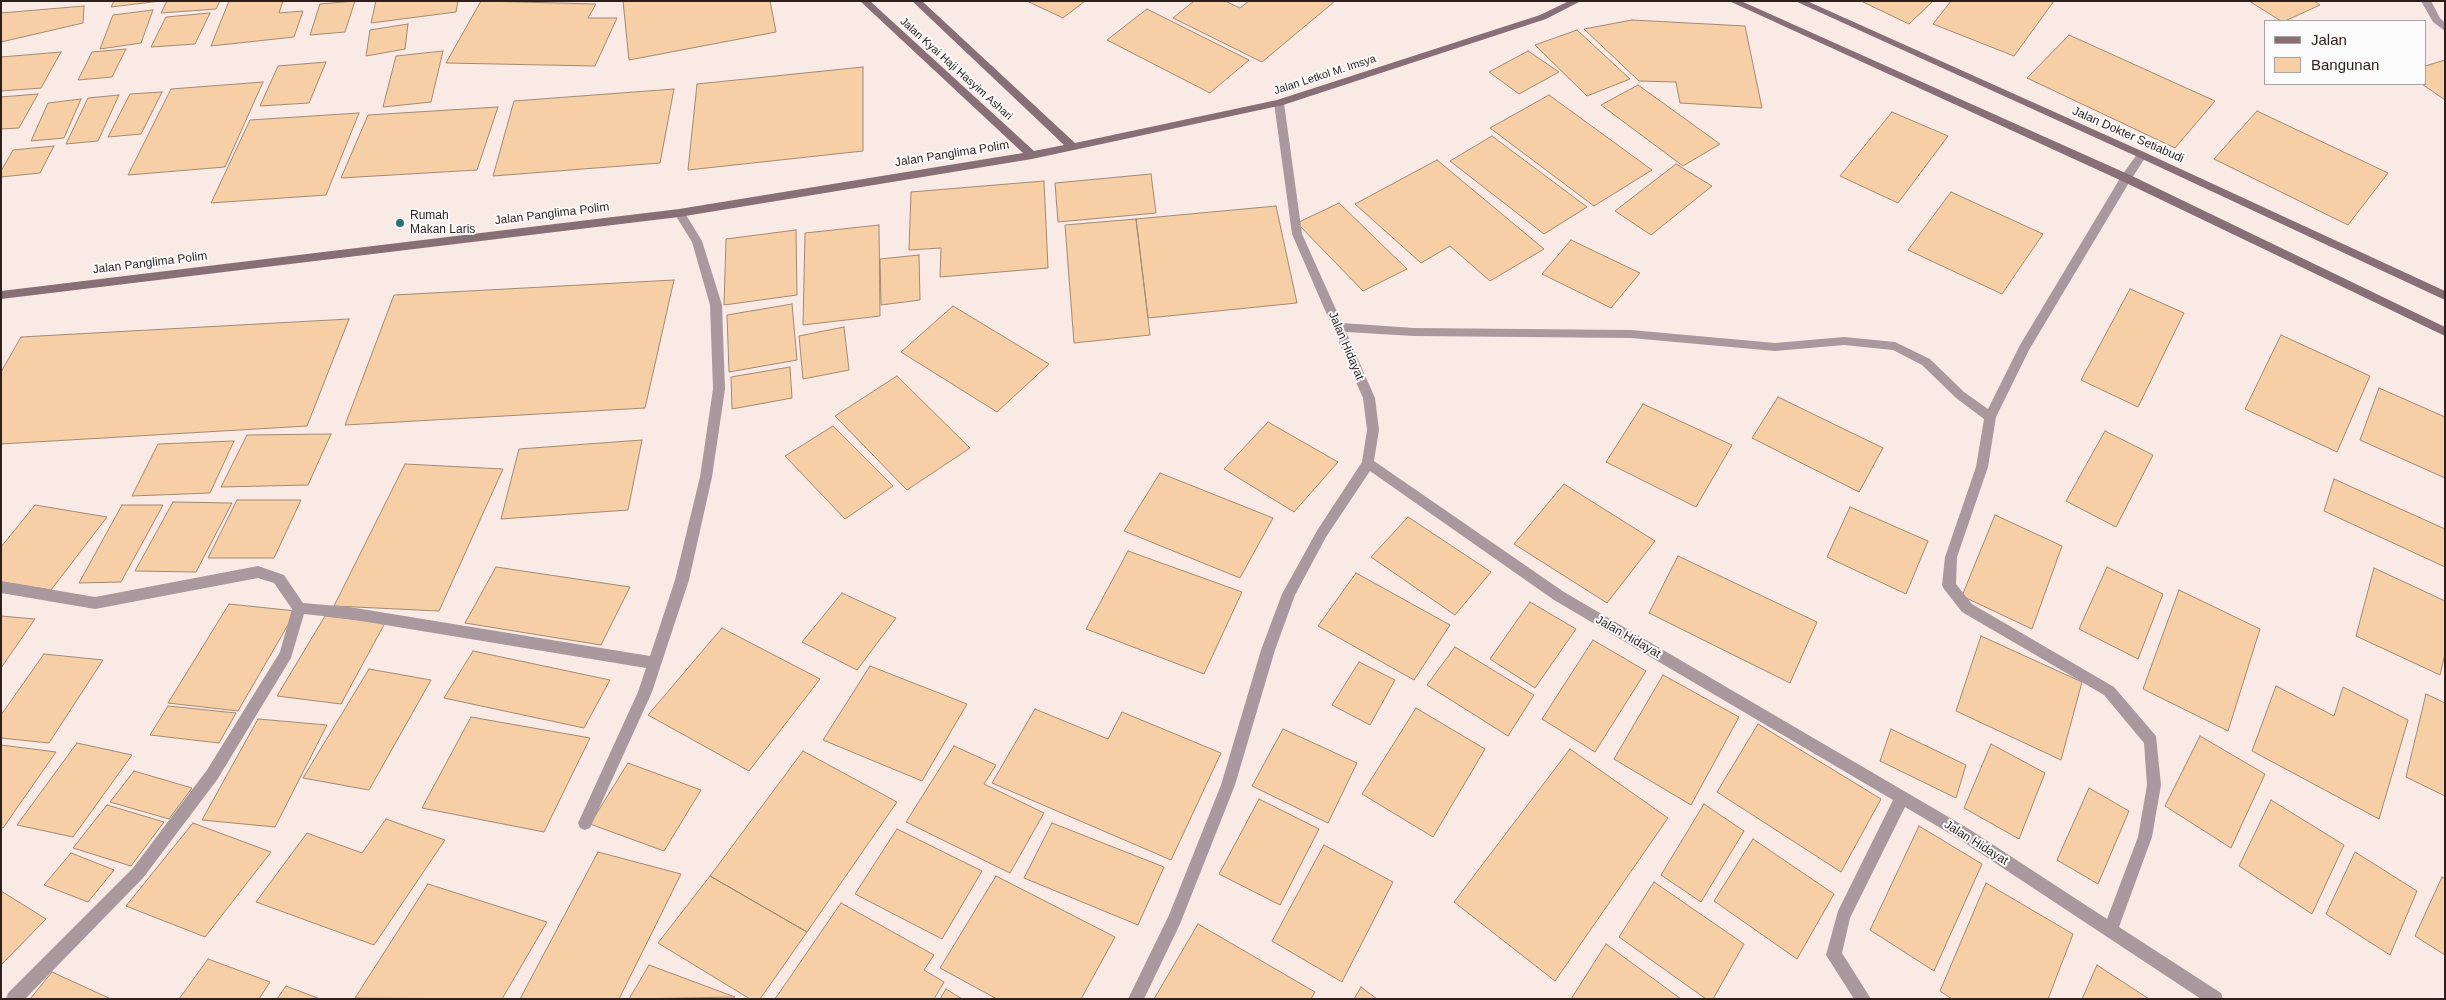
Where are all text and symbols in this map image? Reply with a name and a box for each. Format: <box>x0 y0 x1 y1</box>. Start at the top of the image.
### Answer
street label: Jalan Kyai Haji Hasyim Ashari <box>897 15 1015 123</box>
legend <box>2264 20 2426 85</box>
text: Jalan <box>2311 31 2347 48</box>
street label: Jalan Letkol M. Imsya <box>1272 52 1378 98</box>
text: Bangunan <box>2311 56 2379 73</box>
street label: Jalan Dokter Setiabudi <box>2070 104 2186 166</box>
street label: Jalan Panglima Polim <box>894 138 1010 170</box>
street label: Jalan Panglima Polim <box>494 200 610 228</box>
place label: Rumah Makan Laris <box>410 209 475 237</box>
marker: Rumah Makan Laris <box>394 217 406 229</box>
street label: Jalan Panglima Polim <box>92 249 208 277</box>
street label: Jalan Hidayat <box>1325 310 1367 382</box>
street label: Jalan Hidayat <box>1593 613 1663 661</box>
street label: Jalan Hidayat <box>1941 818 2011 868</box>

